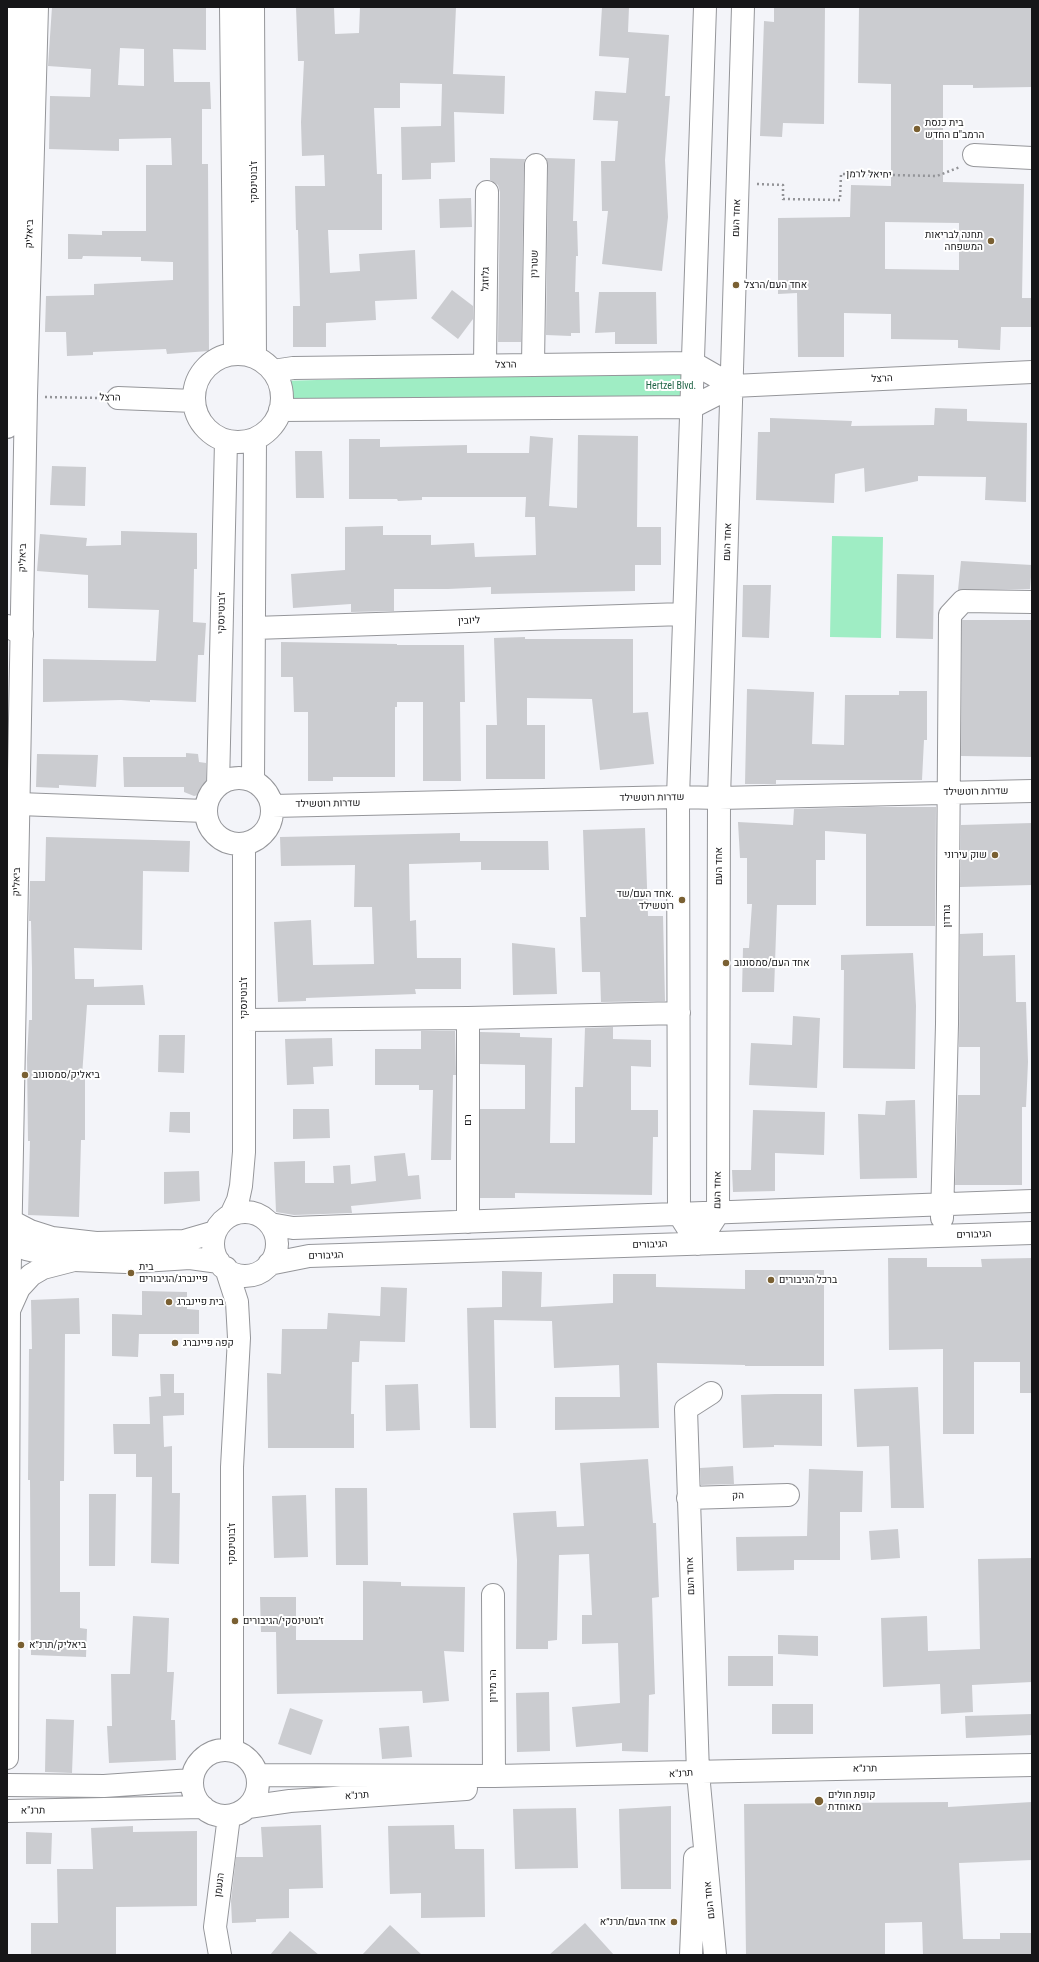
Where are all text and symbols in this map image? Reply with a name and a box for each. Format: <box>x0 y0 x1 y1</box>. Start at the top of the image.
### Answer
place label: בית כנסת הרמב"ם החדש <box>925 117 984 140</box>
marker: בית כנסת הרמב"ם החדש <box>912 124 922 134</box>
street label: ז'בוטינסקי <box>248 161 260 203</box>
street label: יחיאל לרמן <box>846 169 892 181</box>
street label: אחד העם <box>730 199 744 237</box>
street label: ביאליק <box>23 219 37 249</box>
place label: תחנה לבריאות המשפחה <box>925 229 983 252</box>
marker: תחנה לבריאות המשפחה <box>986 236 996 246</box>
street label: שטרנין <box>529 250 541 278</box>
street label: גלוזגל <box>480 267 492 291</box>
place label: אחד העם/הרצל <box>744 279 807 291</box>
marker: אחד העם/הרצל <box>731 280 741 290</box>
street label: הרצל <box>495 359 517 371</box>
street label: הרצל <box>871 372 893 386</box>
park label: Hertzel Blvd. <box>646 380 696 392</box>
street label: הרצל <box>99 392 121 404</box>
street label: אחד העם <box>721 523 735 561</box>
street label: ביאליק <box>17 543 29 573</box>
street label: ז'בוטינסקי <box>216 592 228 634</box>
street label: ליובין <box>458 615 480 627</box>
street label: שדרות רוטשילד <box>943 785 1009 799</box>
street label: שדרות רוטשילד <box>619 791 685 805</box>
street label: שדרות רוטשילד <box>295 797 361 811</box>
street label: אחד העם <box>713 847 725 885</box>
place label: שוק עירוני <box>944 849 987 861</box>
marker: שוק עירוני <box>990 850 1000 860</box>
street label: ביאליק <box>11 867 23 897</box>
place label: אחד העם/שד. רוטשילד <box>616 888 674 912</box>
marker: אחד העם/שד. רוטשילד <box>677 895 687 905</box>
street label: גורדון <box>941 905 953 927</box>
place label: אחד העם/סמסונוב <box>734 957 810 969</box>
marker: אחד העם/סמסונוב <box>721 958 731 968</box>
street label: ז'בוטינסקי <box>238 977 250 1019</box>
place label: ביאליק/סמסונוב <box>33 1069 100 1081</box>
marker: ביאליק/סמסונוב <box>20 1070 30 1080</box>
street label: רם <box>462 1114 474 1126</box>
street label: אחד העם <box>712 1171 724 1209</box>
street label: הגיבורים <box>956 1228 992 1242</box>
street label: הגיבורים <box>632 1238 668 1252</box>
street label: הגיבורים <box>308 1249 344 1263</box>
place label: בית פיינברג/הגיבורים <box>139 1261 208 1284</box>
marker: בית פיינברג/הגיבורים <box>126 1268 136 1278</box>
place label: ברכל הגיבורים <box>779 1274 837 1286</box>
marker: ברכל הגיבורים <box>766 1275 776 1285</box>
place label: בית פיינברג <box>177 1296 224 1308</box>
marker: בית פיינברג <box>164 1297 174 1307</box>
place label: קפה פיינברג <box>183 1337 234 1349</box>
marker: קפה פיינברג <box>170 1338 180 1348</box>
street label: הק <box>732 1490 744 1502</box>
street label: ז'בוטינסקי <box>226 1523 238 1565</box>
street label: אחד העם <box>684 1557 698 1595</box>
place label: ז׳בוטינסקי/הגיבורים <box>243 1615 324 1627</box>
marker: ז׳בוטינסקי/הגיבורים <box>230 1616 240 1626</box>
place label: ביאליק/תרנ״א <box>29 1639 86 1651</box>
marker: ביאליק/תרנ״א <box>16 1640 26 1650</box>
street label: הר מירון <box>487 1669 499 1703</box>
street label: תרנ״א <box>853 1763 877 1775</box>
street label: תרנ"א <box>668 1767 694 1781</box>
street label: תרנ"א <box>344 1789 370 1803</box>
place label: קופת חולים מאוחדת <box>828 1789 876 1812</box>
marker: קופת חולים מאוחדת <box>813 1795 825 1807</box>
street label: תרנ"א <box>21 1805 45 1817</box>
street label: הנעמן <box>213 1872 227 1898</box>
street label: אחד העם <box>702 1880 718 1920</box>
place label: אחד העם/תרנ״א <box>600 1916 666 1928</box>
marker: אחד העם/תרנ״א <box>669 1917 679 1927</box>

